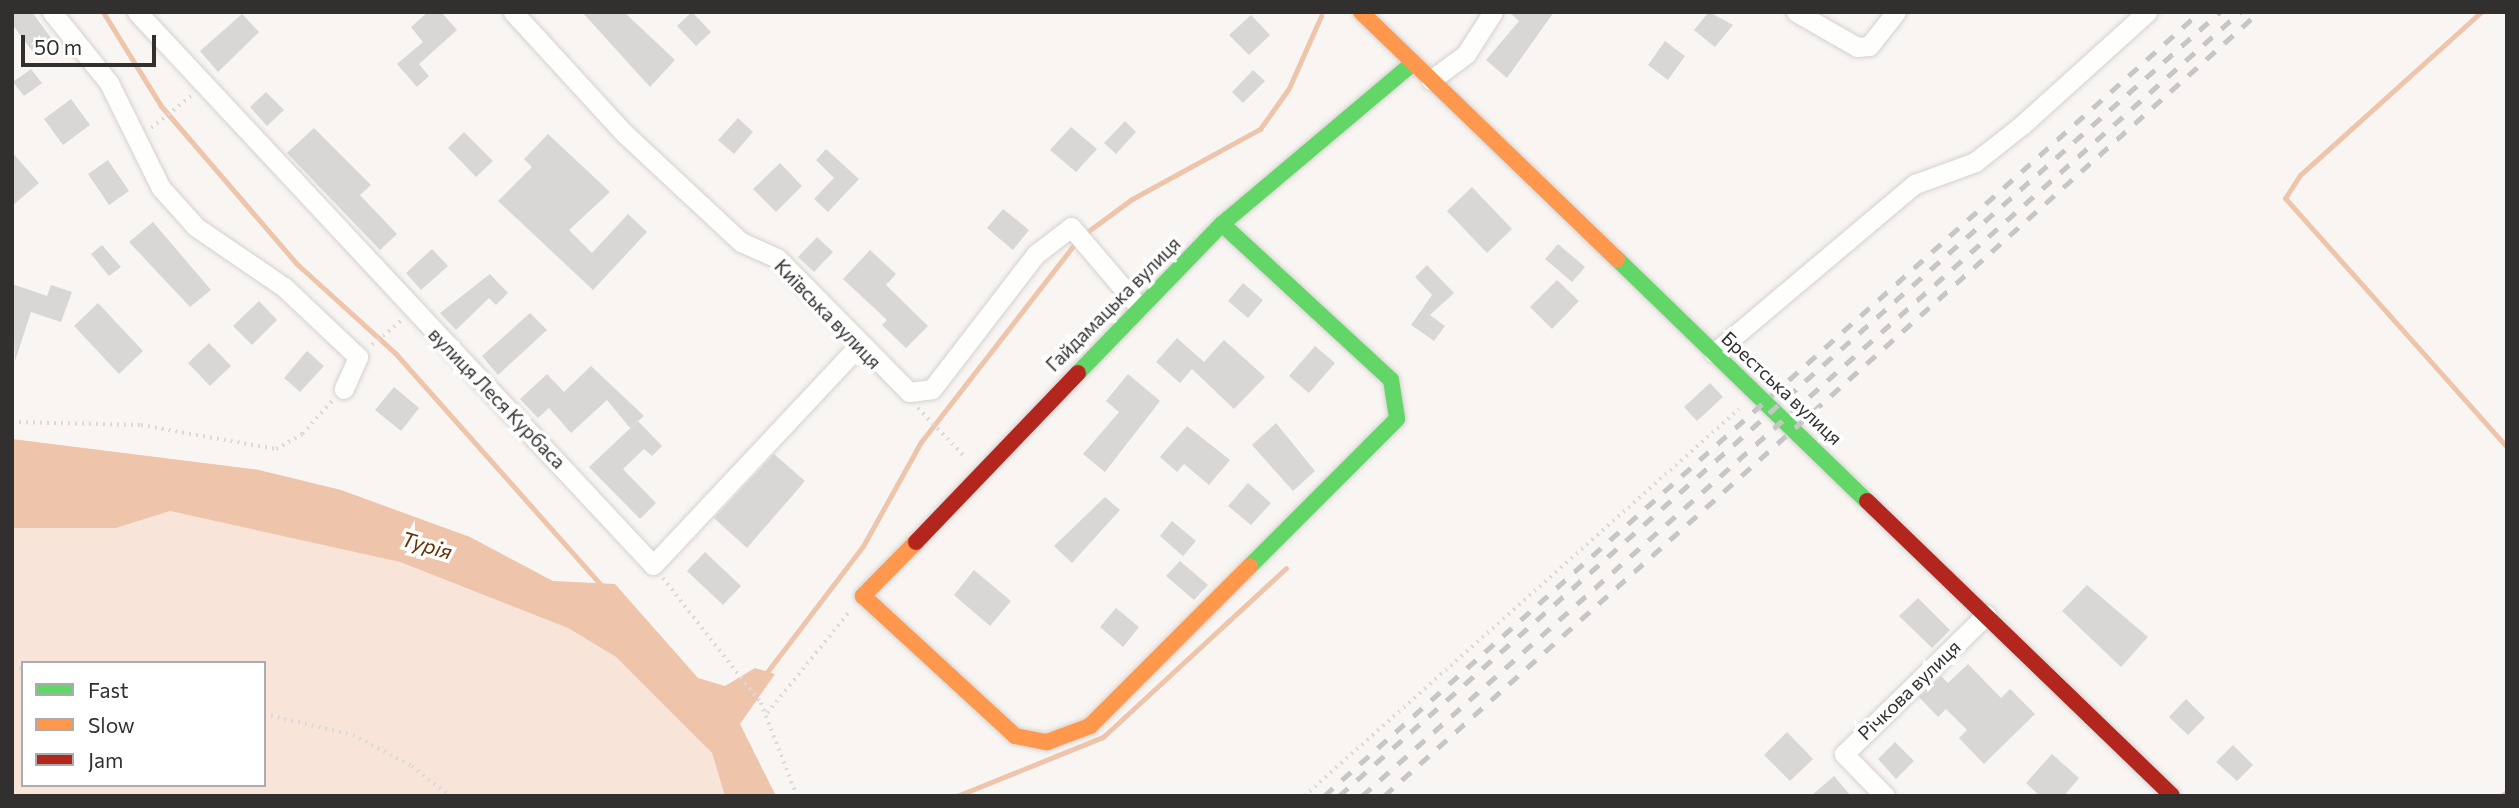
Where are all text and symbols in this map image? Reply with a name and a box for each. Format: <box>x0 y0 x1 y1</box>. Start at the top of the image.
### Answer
scale bar <box>24 21 159 65</box>
text: 50 m <box>34 34 82 59</box>
street label: Гайдамацька вулиця <box>1041 232 1185 376</box>
street label: Київська вулиця <box>770 254 886 374</box>
street label: вулиця Леся Курбаса <box>424 323 570 473</box>
street label: Брестська вулиця <box>1717 326 1847 450</box>
water label: Турія <box>399 526 455 564</box>
street label: Річкова вулиця <box>1853 635 1965 745</box>
legend <box>21 661 266 787</box>
text: Fast <box>88 677 129 702</box>
text: Slow <box>88 712 135 737</box>
text: Jam <box>88 747 123 772</box>

